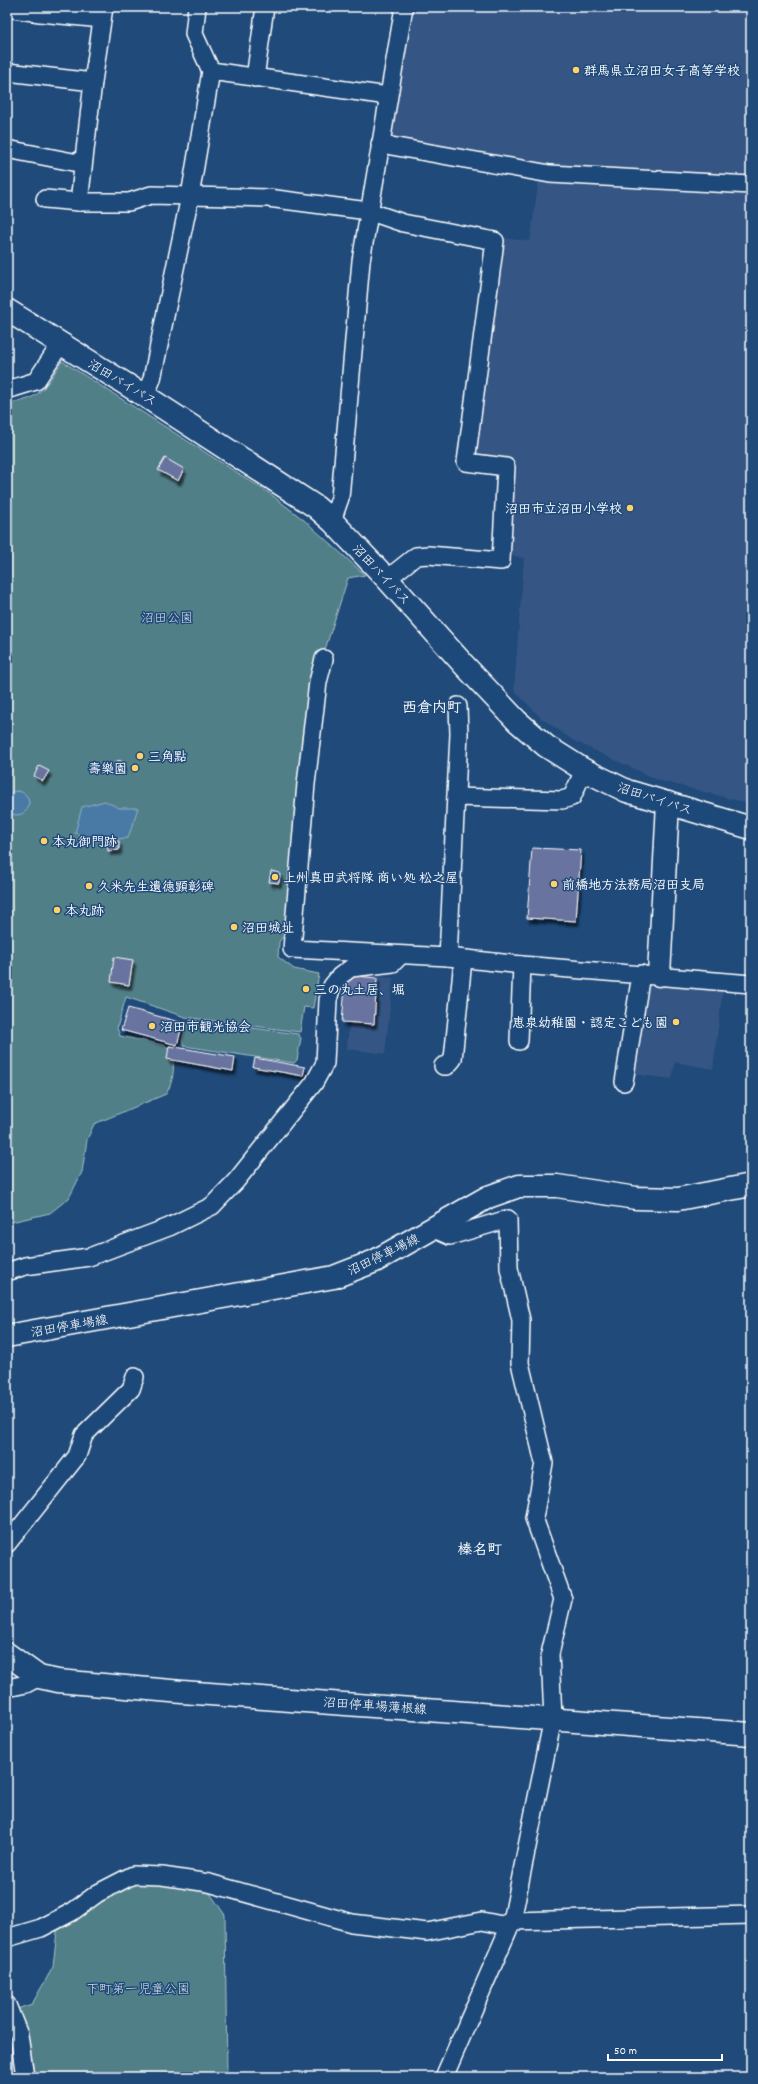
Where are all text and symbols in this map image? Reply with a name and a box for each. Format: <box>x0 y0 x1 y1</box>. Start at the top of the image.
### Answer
place label: 群馬県立沼田女子高等学校 <box>584 63 740 82</box>
marker: 群馬県立沼田女子高等学校 <box>571 65 581 75</box>
street label: 沼田バイパス <box>83 356 160 412</box>
place label: 沼田市立沼田小学校 <box>505 501 622 520</box>
marker: 沼田市立沼田小学校 <box>625 503 635 513</box>
street label: 沼田バイパス <box>347 541 414 611</box>
park label: 沼田公園 <box>141 610 193 629</box>
district label: 西倉内町 <box>402 698 462 720</box>
place label: 三角點 <box>148 749 187 768</box>
marker: 三角點 <box>135 751 145 761</box>
place label: 壽樂園 <box>88 761 127 780</box>
marker: 壽樂園 <box>130 763 140 773</box>
street label: 沼田バイパス <box>614 779 694 821</box>
place label: 本丸御門跡 <box>52 834 117 853</box>
marker: 本丸御門跡 <box>39 836 49 846</box>
place label: 上州真田武将隊 商い処 松之屋 <box>283 870 458 889</box>
marker: 上州真田武将隊 商い処 松之屋 <box>270 872 280 882</box>
place label: 前橋地方法務局沼田支局 <box>562 877 705 896</box>
place label: 久米先生遺徳顕彰碑 <box>97 879 214 898</box>
marker: 前橋地方法務局沼田支局 <box>549 879 559 889</box>
marker: 久米先生遺徳顕彰碑 <box>84 881 94 891</box>
place label: 本丸跡 <box>65 903 104 922</box>
marker: 本丸跡 <box>52 905 62 915</box>
place label: 沼田城址 <box>242 920 294 939</box>
marker: 沼田城址 <box>229 922 239 932</box>
place label: 三の丸土居、堀 <box>314 982 405 1001</box>
marker: 三の丸土居、堀 <box>301 984 311 994</box>
place label: 恵泉幼稚園・認定こども園 <box>512 1015 668 1034</box>
marker: 恵泉幼稚園・認定こども園 <box>671 1017 681 1027</box>
place label: 沼田市観光協会 <box>160 1019 251 1038</box>
marker: 沼田市観光協会 <box>147 1021 157 1031</box>
street label: 沼田停車場線 <box>345 1230 424 1282</box>
street label: 沼田停車場線 <box>29 1311 110 1344</box>
district label: 榛名町 <box>457 1540 503 1562</box>
street label: 沼田停車場薄根線 <box>322 1694 428 1721</box>
park label: 下町第一児童公園 <box>86 1981 190 2000</box>
scale bar <box>608 2036 722 2062</box>
text: 50 m <box>614 2043 637 2060</box>

